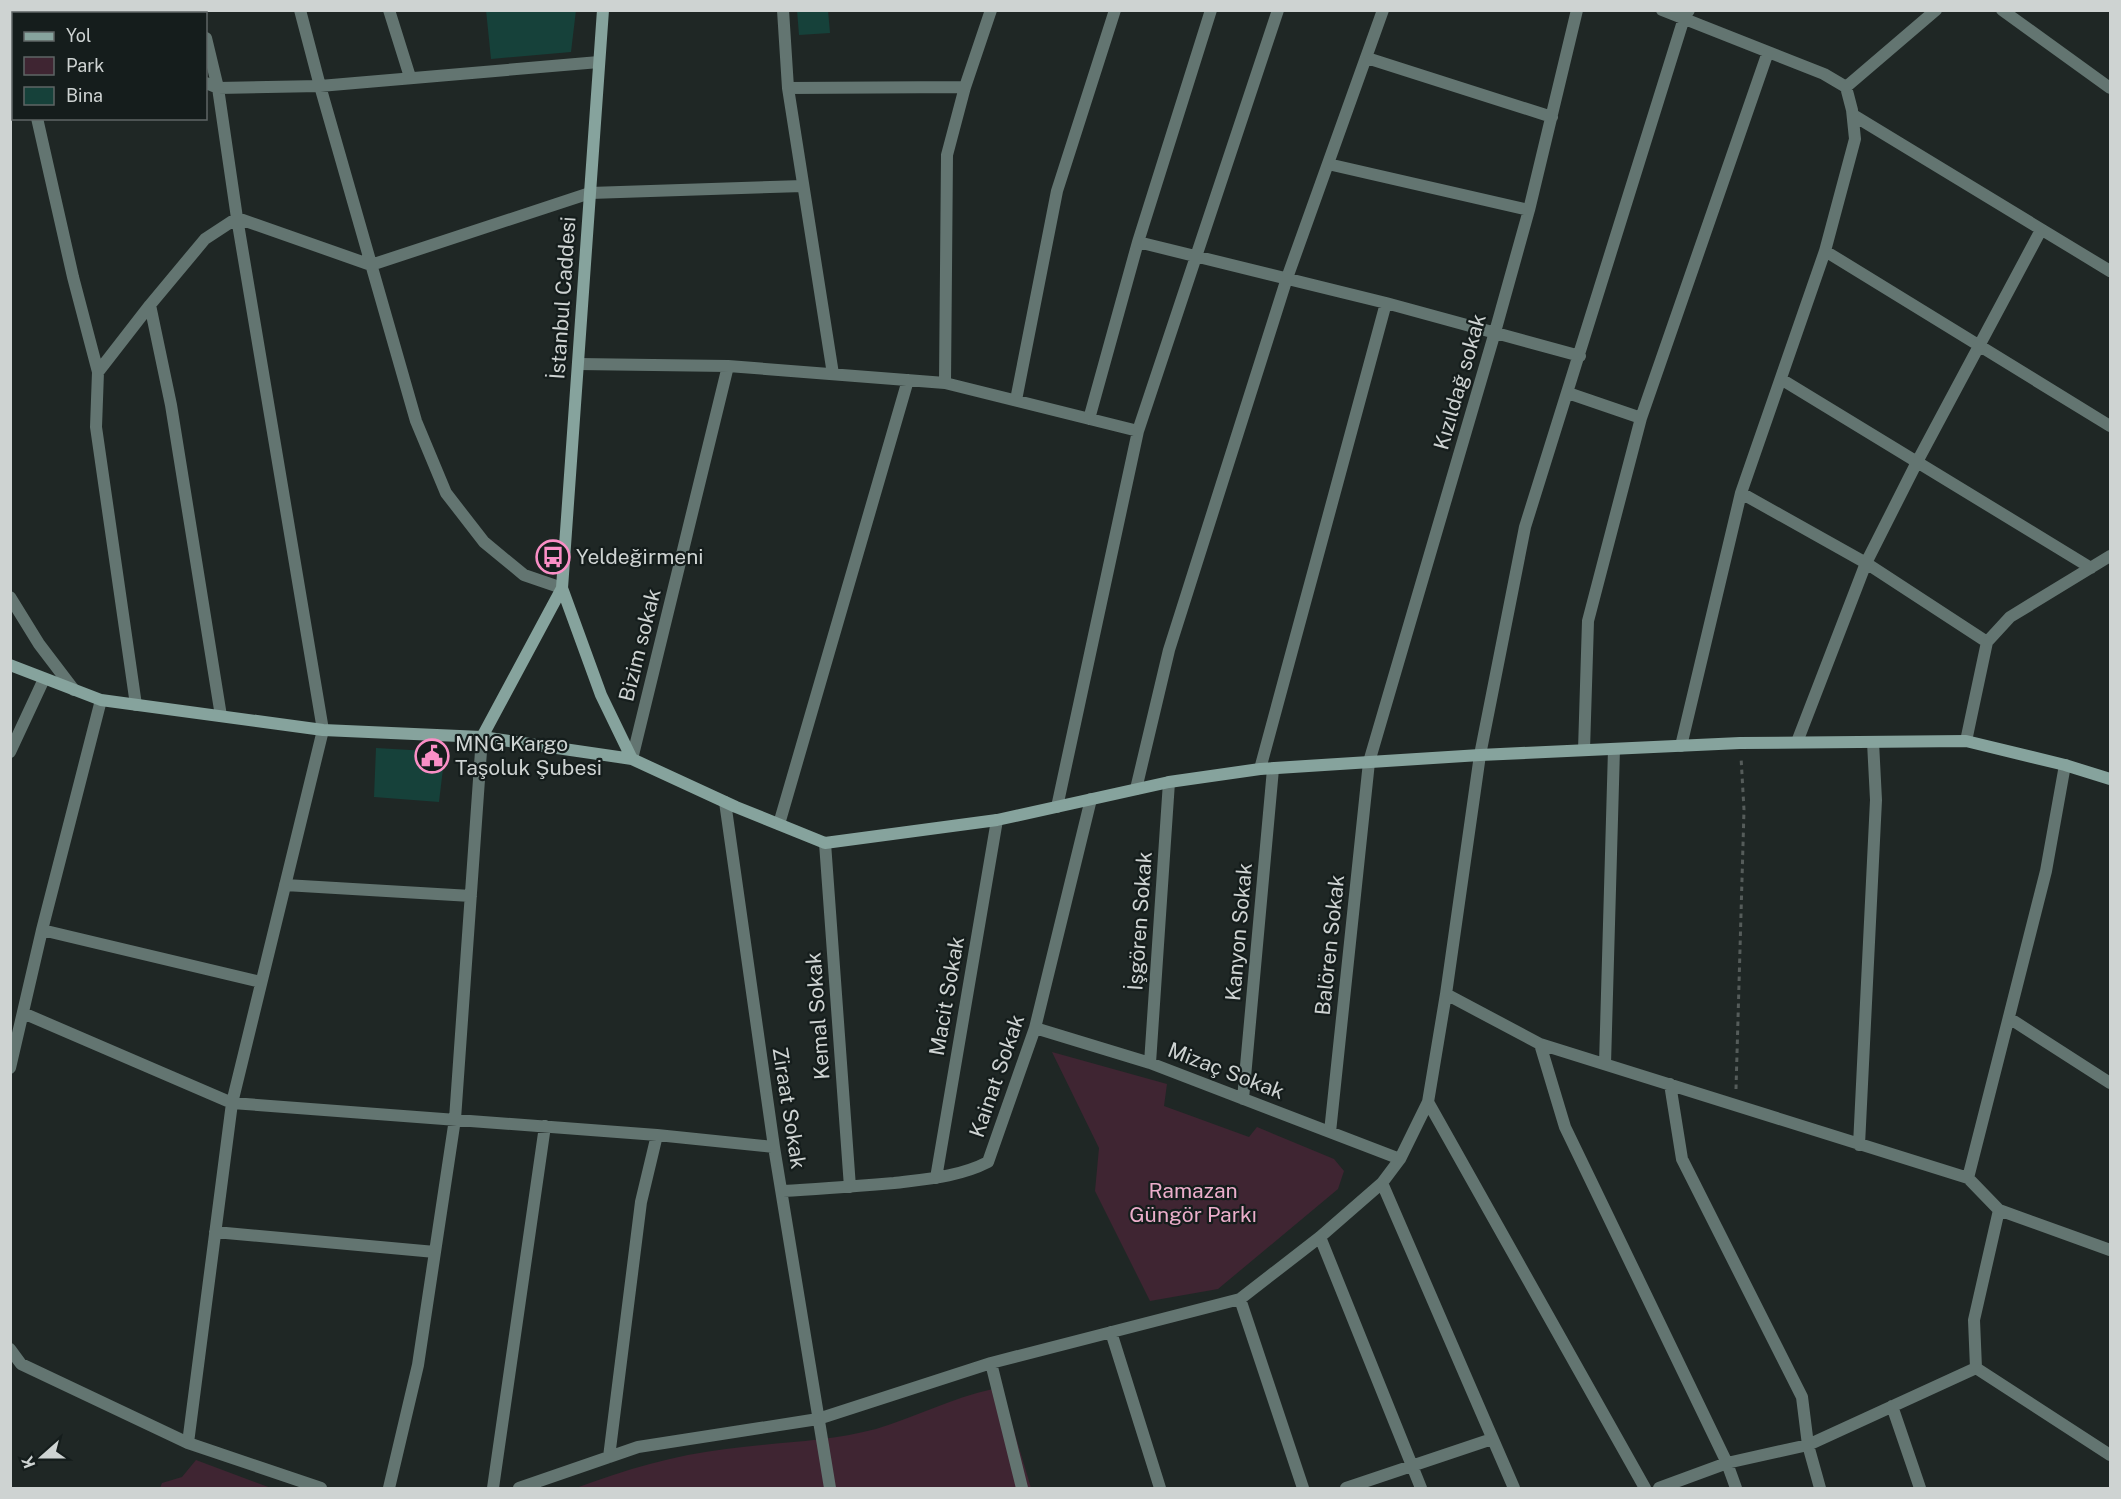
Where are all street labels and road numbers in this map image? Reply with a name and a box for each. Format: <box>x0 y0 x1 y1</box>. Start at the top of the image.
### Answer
street label: İstanbul Caddesi <box>544 216 581 380</box>
street label: Kızıldağ sokak <box>1428 311 1491 453</box>
street label: Bizim sokak <box>613 586 666 704</box>
street label: İşgören Sokak <box>1122 850 1157 991</box>
street label: Kanyon Sokak <box>1220 862 1257 1002</box>
street label: Balören Sokak <box>1310 873 1349 1017</box>
street label: Macit Sokak <box>924 934 969 1058</box>
street label: Kemal Sokak <box>801 951 834 1081</box>
street label: Kainat Sokak <box>964 1011 1029 1141</box>
street label: Mizaç Sokak <box>1164 1037 1288 1104</box>
street label: Ziraat Sokak <box>768 1045 811 1171</box>

